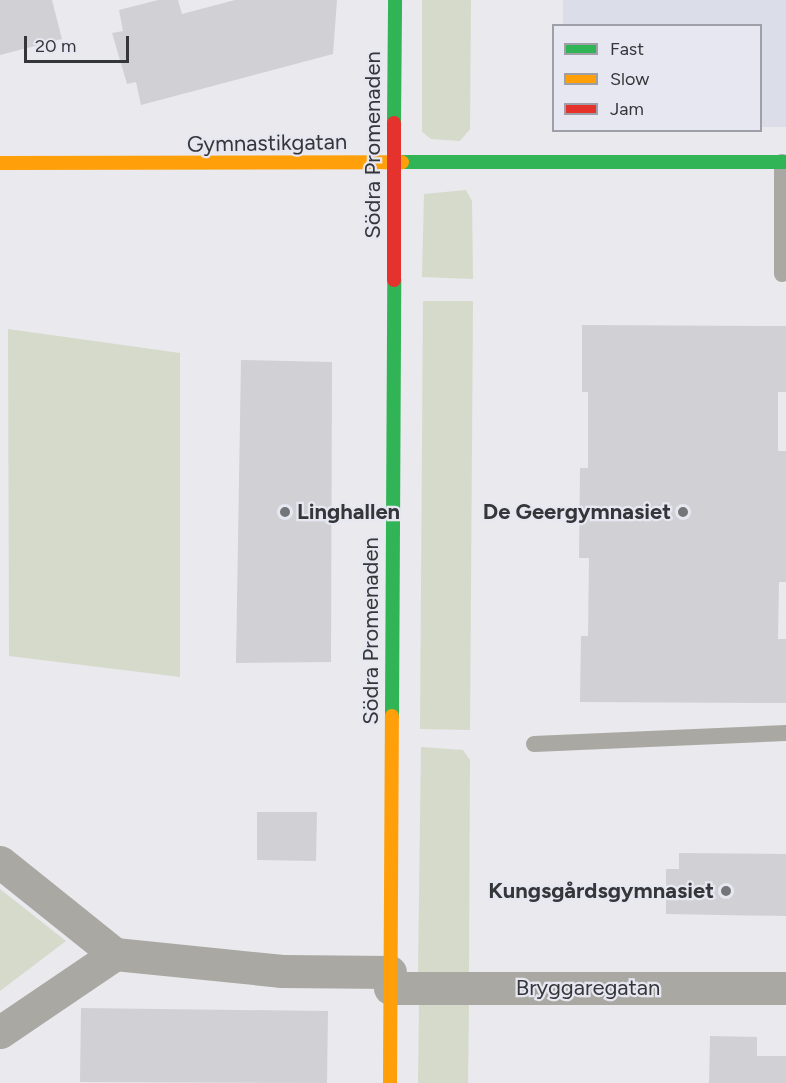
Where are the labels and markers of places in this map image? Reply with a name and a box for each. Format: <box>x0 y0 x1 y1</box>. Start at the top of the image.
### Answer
place label: Linghallen <box>297 499 400 525</box>
place label: De Geergymnasiet <box>483 499 671 525</box>
marker: Linghallen <box>278 505 292 519</box>
marker: De Geergymnasiet <box>676 505 690 519</box>
place label: Kungsgårdsgymnasiet <box>488 878 714 904</box>
marker: Kungsgårdsgymnasiet <box>719 884 733 898</box>

